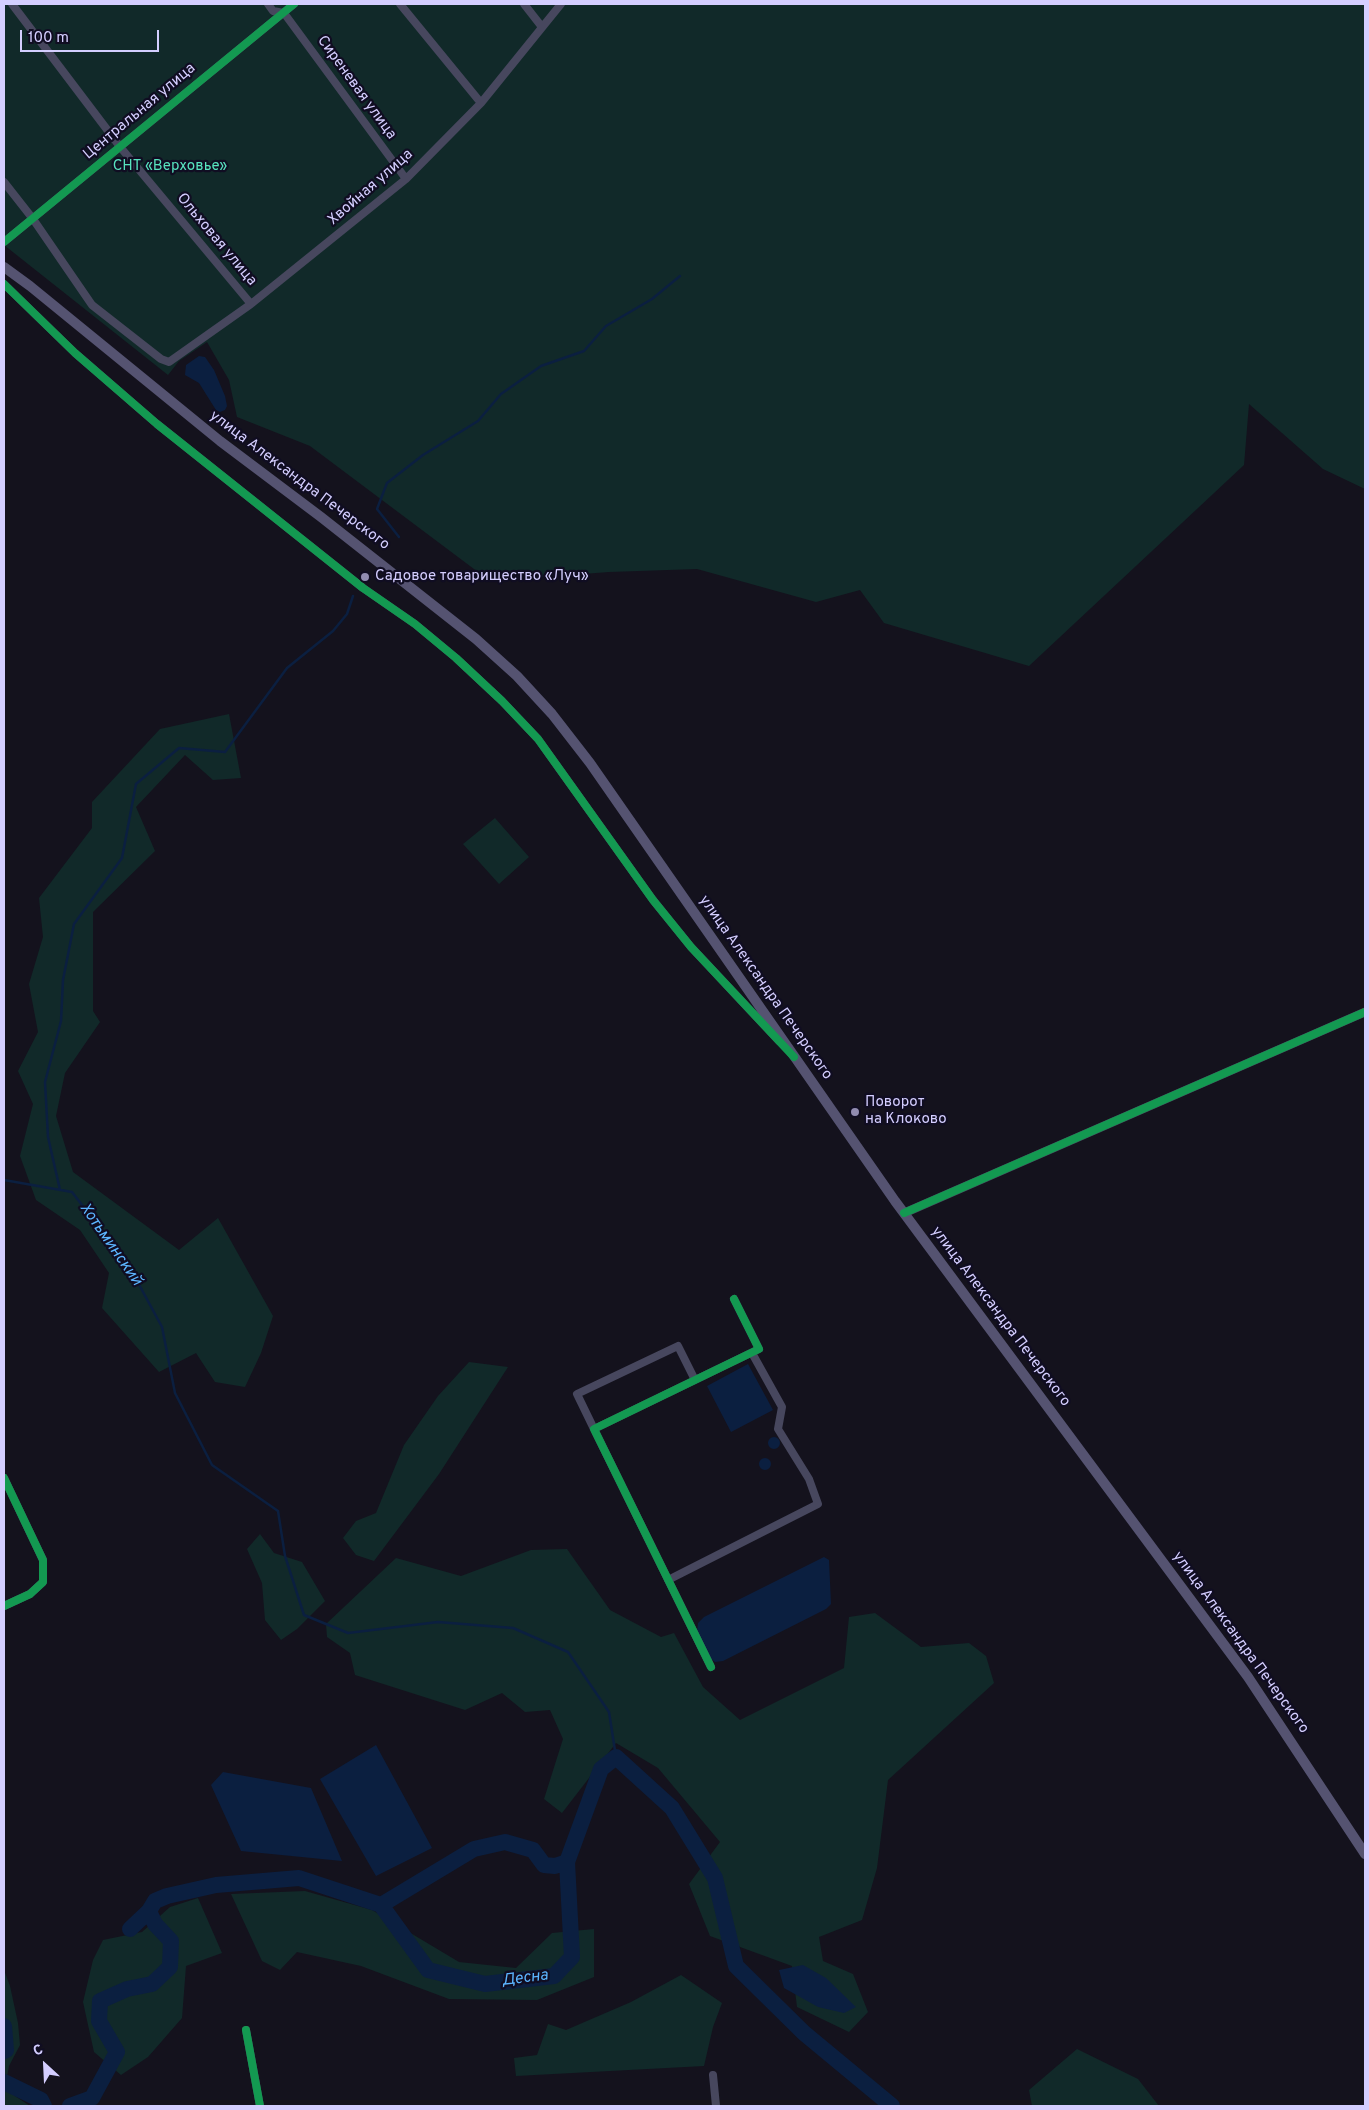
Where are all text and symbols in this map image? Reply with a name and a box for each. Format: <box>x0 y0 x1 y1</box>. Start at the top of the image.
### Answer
scale bar <box>22 20 161 52</box>
text: 100 m <box>28 29 69 48</box>
street label: Сиреневая улица <box>312 33 400 143</box>
street label: Центральная улица <box>80 60 200 164</box>
street label: Хвойная улица <box>325 146 417 230</box>
park label: СНТ «Верховье» <box>113 158 227 176</box>
street label: Ольховая улица <box>172 190 260 290</box>
street label: улица Александра Печерского <box>205 407 393 555</box>
place label: Садовое товарищество «Луч» <box>375 568 589 586</box>
marker: Садовое товарищество «Луч» <box>359 571 371 583</box>
street label: улица Александра Печерского <box>694 892 836 1084</box>
place label: Поворот на Клоково <box>865 1094 947 1129</box>
marker: Поворот на Клоково <box>849 1106 861 1118</box>
water label: Хотьминский <box>74 1200 146 1290</box>
street label: улица Александра Печерского <box>926 1223 1074 1411</box>
street label: улица Александра Печерского <box>1168 1548 1312 1738</box>
water label: Десна <box>501 1967 549 1991</box>
north arrow <box>20 2040 70 2090</box>
text: С <box>31 2041 46 2061</box>

